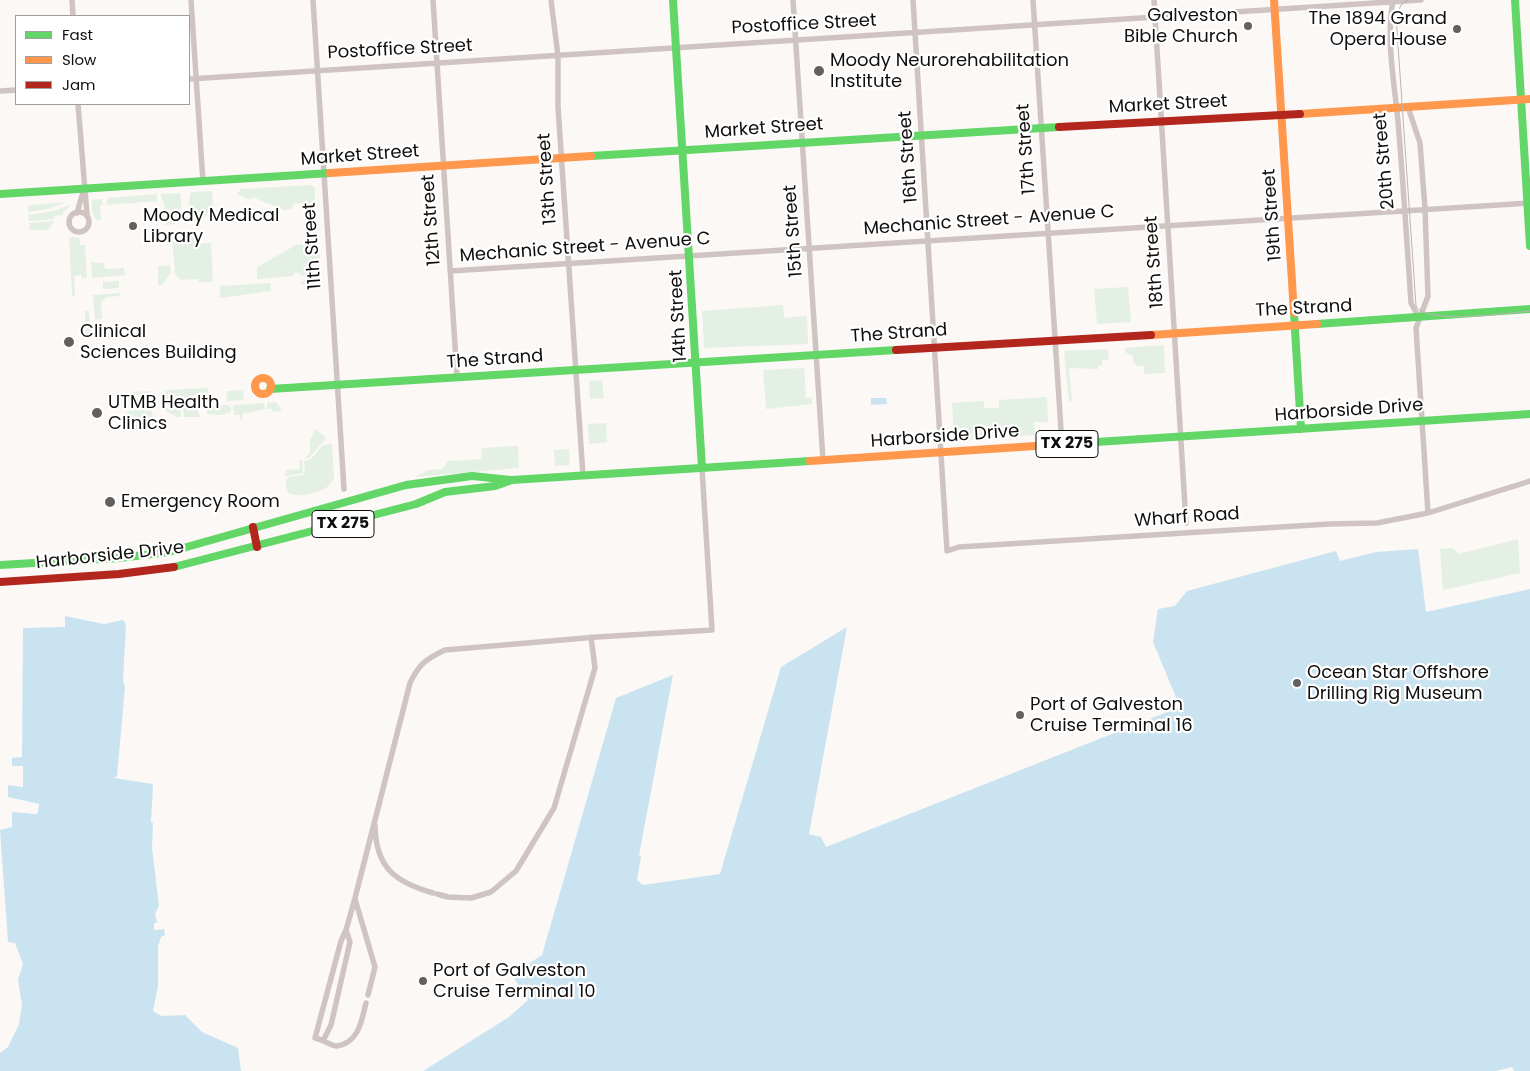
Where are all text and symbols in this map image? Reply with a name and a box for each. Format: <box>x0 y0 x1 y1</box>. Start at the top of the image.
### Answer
place label: Galveston Bible Church <box>1124 5 1238 48</box>
place label: The 1894 Grand Opera House <box>1309 8 1447 50</box>
street label: Postoffice Street <box>731 10 877 40</box>
legend <box>15 15 190 105</box>
marker: Galveston Bible Church <box>1242 20 1254 32</box>
marker: The 1894 Grand Opera House <box>1451 23 1463 35</box>
text: Fast <box>62 24 93 45</box>
street label: Postoffice Street <box>327 35 473 65</box>
text: Slow <box>62 49 96 70</box>
place label: Moody Neurorehabilitation Institute <box>830 50 1069 92</box>
marker: Moody Neurorehabilitation Institute <box>812 64 826 78</box>
text: Jam <box>62 74 96 95</box>
street label: Market Street <box>1108 91 1228 119</box>
street label: 17th Street <box>1013 103 1041 195</box>
street label: 16th Street <box>895 110 923 204</box>
street label: 20th Street <box>1370 112 1400 210</box>
street label: Market Street <box>704 114 824 144</box>
street label: 13th Street <box>534 132 562 226</box>
street label: Market Street <box>300 141 420 171</box>
street label: 19th Street <box>1259 168 1287 262</box>
street label: 12th Street <box>418 174 446 266</box>
street label: 15th Street <box>780 184 808 278</box>
street label: Mechanic Street - Avenue C <box>863 201 1115 241</box>
street label: 11th Street <box>299 202 327 290</box>
place label: Moody Medical Library <box>143 205 279 248</box>
street label: 18th Street <box>1141 215 1169 309</box>
marker: Moody Medical Library <box>127 220 139 232</box>
street label: Mechanic Street - Avenue C <box>459 228 711 268</box>
street label: 14th Street <box>666 269 692 363</box>
street label: The Strand <box>1255 296 1353 322</box>
street label: The Strand <box>850 320 948 348</box>
place label: Clinical Sciences Building <box>80 321 237 364</box>
marker: Clinical Sciences Building <box>62 335 76 349</box>
street label: The Strand <box>446 346 544 374</box>
place label: UTMB Health Clinics <box>108 392 220 434</box>
street label: Harborside Drive <box>1274 395 1424 427</box>
marker: UTMB Health Clinics <box>90 406 104 420</box>
street label: Harborside Drive <box>870 421 1020 453</box>
road number: TX 275 <box>1036 430 1098 458</box>
place label: Emergency Room <box>121 491 280 513</box>
marker: Emergency Room <box>103 495 117 509</box>
street label: Wharf Road <box>1134 504 1240 532</box>
road number: TX 275 <box>312 510 374 538</box>
street label: Harborside Drive <box>35 537 185 575</box>
place label: Ocean Star Offshore Drilling Rig Museum <box>1307 662 1489 704</box>
marker: Ocean Star Offshore Drilling Rig Museum <box>1291 677 1303 689</box>
place label: Port of Galveston Cruise Terminal 16 <box>1030 694 1193 736</box>
marker: Port of Galveston Cruise Terminal 16 <box>1014 709 1026 721</box>
place label: Port of Galveston Cruise Terminal 10 <box>433 960 595 1002</box>
marker: Port of Galveston Cruise Terminal 10 <box>417 975 429 987</box>

